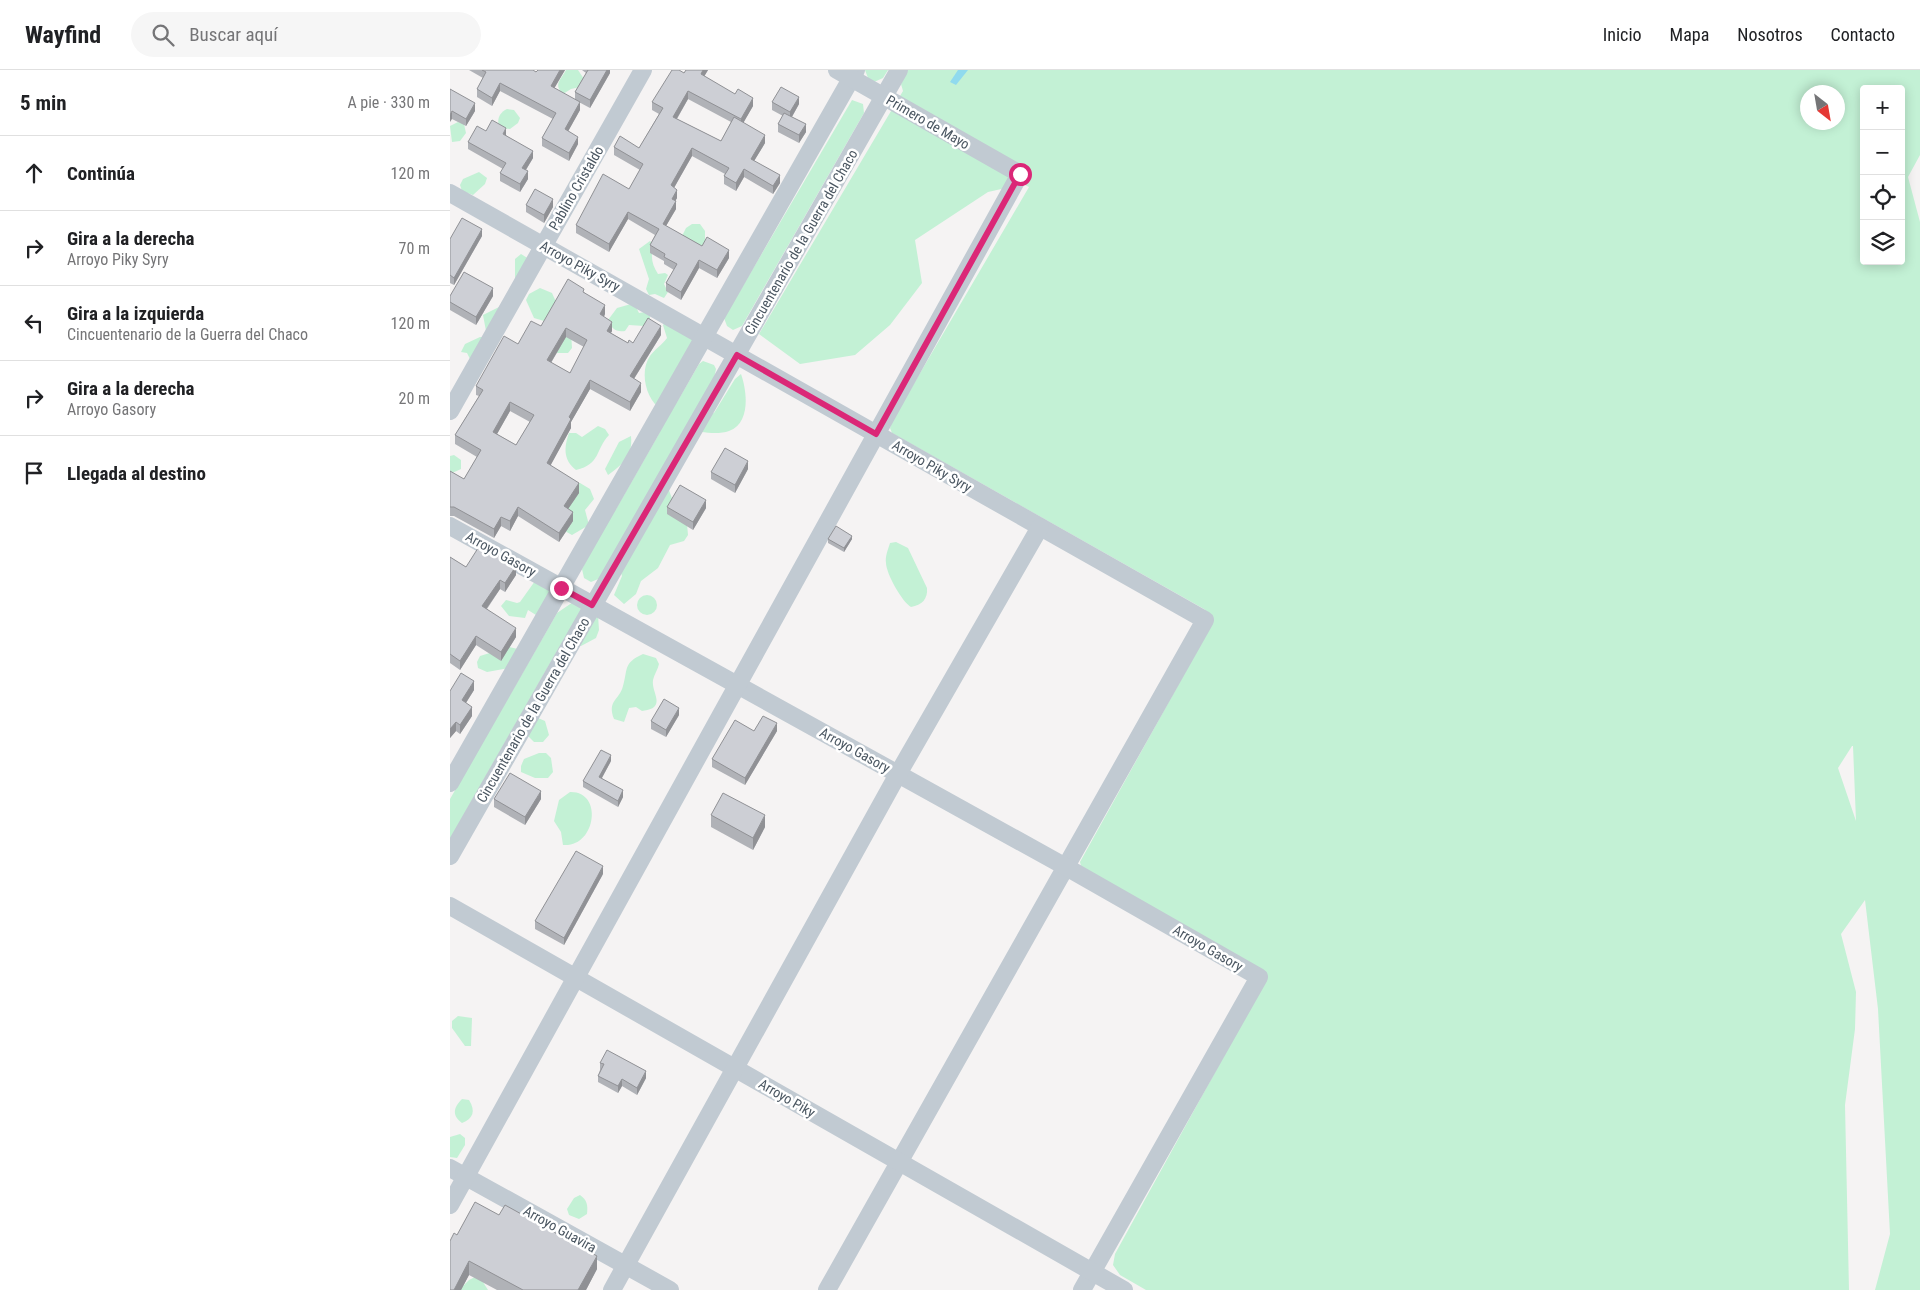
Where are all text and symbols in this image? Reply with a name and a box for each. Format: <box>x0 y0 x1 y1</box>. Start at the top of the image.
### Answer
search box <box>131 12 481 57</box>
text: Wayfind <box>25 21 101 49</box>
icon: search <box>149 21 177 49</box>
text: Buscar aquí <box>189 23 278 46</box>
text: Inicio <box>1603 24 1642 45</box>
text: Mapa <box>1670 24 1709 45</box>
text: Nosotros <box>1737 24 1803 45</box>
text: Contacto <box>1831 24 1895 45</box>
north arrow <box>1800 85 1845 130</box>
map controls <box>1860 85 1905 265</box>
button: + <box>1860 85 1905 130</box>
text: 5 min <box>20 91 67 115</box>
street label: Primero de Mayo <box>884 92 972 152</box>
text: A pie · 330 m <box>347 93 430 112</box>
button: − <box>1860 130 1905 175</box>
street label: Pablino Cristaldo <box>545 143 607 233</box>
street label: Cincuentenario de la Guerra del Chaco <box>741 147 861 337</box>
icon: ahead <box>20 159 48 187</box>
text: Continúa <box>67 162 135 185</box>
route start <box>1009 163 1032 186</box>
text: 120 m <box>391 164 430 183</box>
button: locate <box>1860 175 1905 220</box>
button: layers <box>1860 220 1905 265</box>
text: Gira a la derecha <box>67 227 194 250</box>
icon: right <box>20 234 48 262</box>
street label: Arroyo Piky Syry <box>537 237 623 295</box>
text: 70 m <box>398 239 430 258</box>
text: Arroyo Piky Syry <box>67 250 169 269</box>
text: Gira a la izquierda <box>67 302 204 325</box>
icon: left <box>20 309 48 337</box>
text: 120 m <box>391 314 430 333</box>
text: Cincuentenario de la Guerra del Chaco <box>67 325 308 344</box>
text: Gira a la derecha <box>67 377 194 400</box>
icon: right <box>20 384 48 412</box>
text: 20 m <box>398 389 430 408</box>
text: Arroyo Gasory <box>67 400 156 419</box>
street label: Arroyo Piky Syry <box>889 437 975 495</box>
icon: arrive <box>20 459 48 487</box>
text: Llegada al destino <box>67 462 206 485</box>
street label: Arroyo Gasory <box>463 528 539 580</box>
route end <box>550 577 573 600</box>
street label: Cincuentenario de la Guerra del Chaco <box>473 615 593 805</box>
street label: Arroyo Gasory <box>817 724 893 776</box>
street label: Arroyo Gasory <box>1170 922 1246 975</box>
street label: Arroyo Piky <box>756 1075 818 1121</box>
street label: Arroyo Guavira <box>521 1202 599 1256</box>

